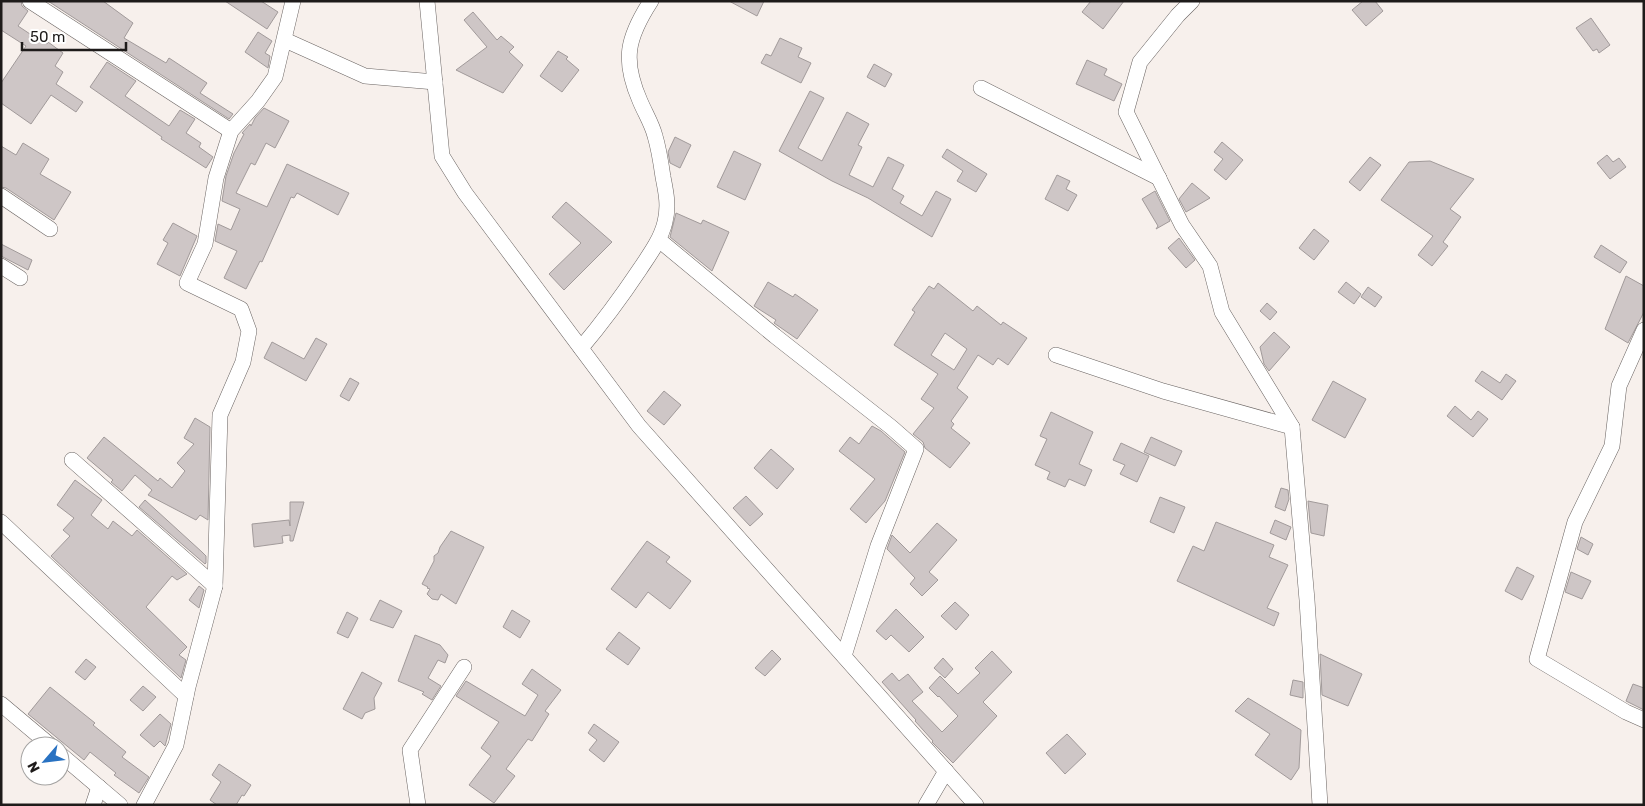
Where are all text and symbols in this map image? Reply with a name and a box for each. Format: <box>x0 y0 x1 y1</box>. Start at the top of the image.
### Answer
scale bar <box>22 20 126 52</box>
text: 50 m <box>30 28 65 46</box>
north arrow <box>20 736 70 786</box>
text: N <box>24 758 44 775</box>

